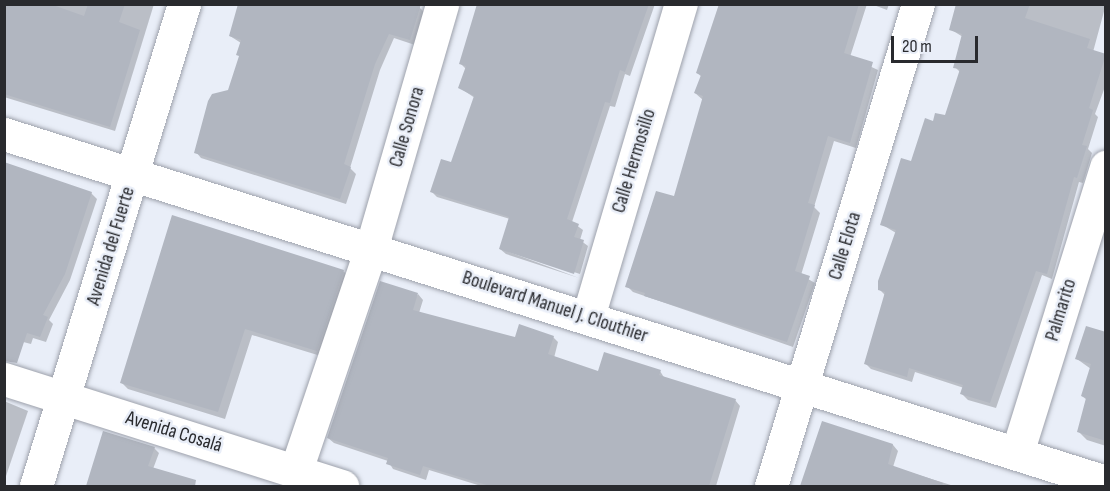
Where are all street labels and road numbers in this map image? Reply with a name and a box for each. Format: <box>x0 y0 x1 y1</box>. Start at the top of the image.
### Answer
street label: Calle Sonora <box>384 84 430 170</box>
street label: Calle Hermosillo <box>607 106 661 216</box>
street label: Avenida del Fuerte <box>82 184 140 308</box>
street label: Calle Elota <box>823 209 867 283</box>
street label: Boulevard Manuel J. Clouthier <box>459 266 651 348</box>
street label: Palmarito <box>1040 276 1082 344</box>
street label: Avenida Cosalá <box>123 406 225 458</box>

